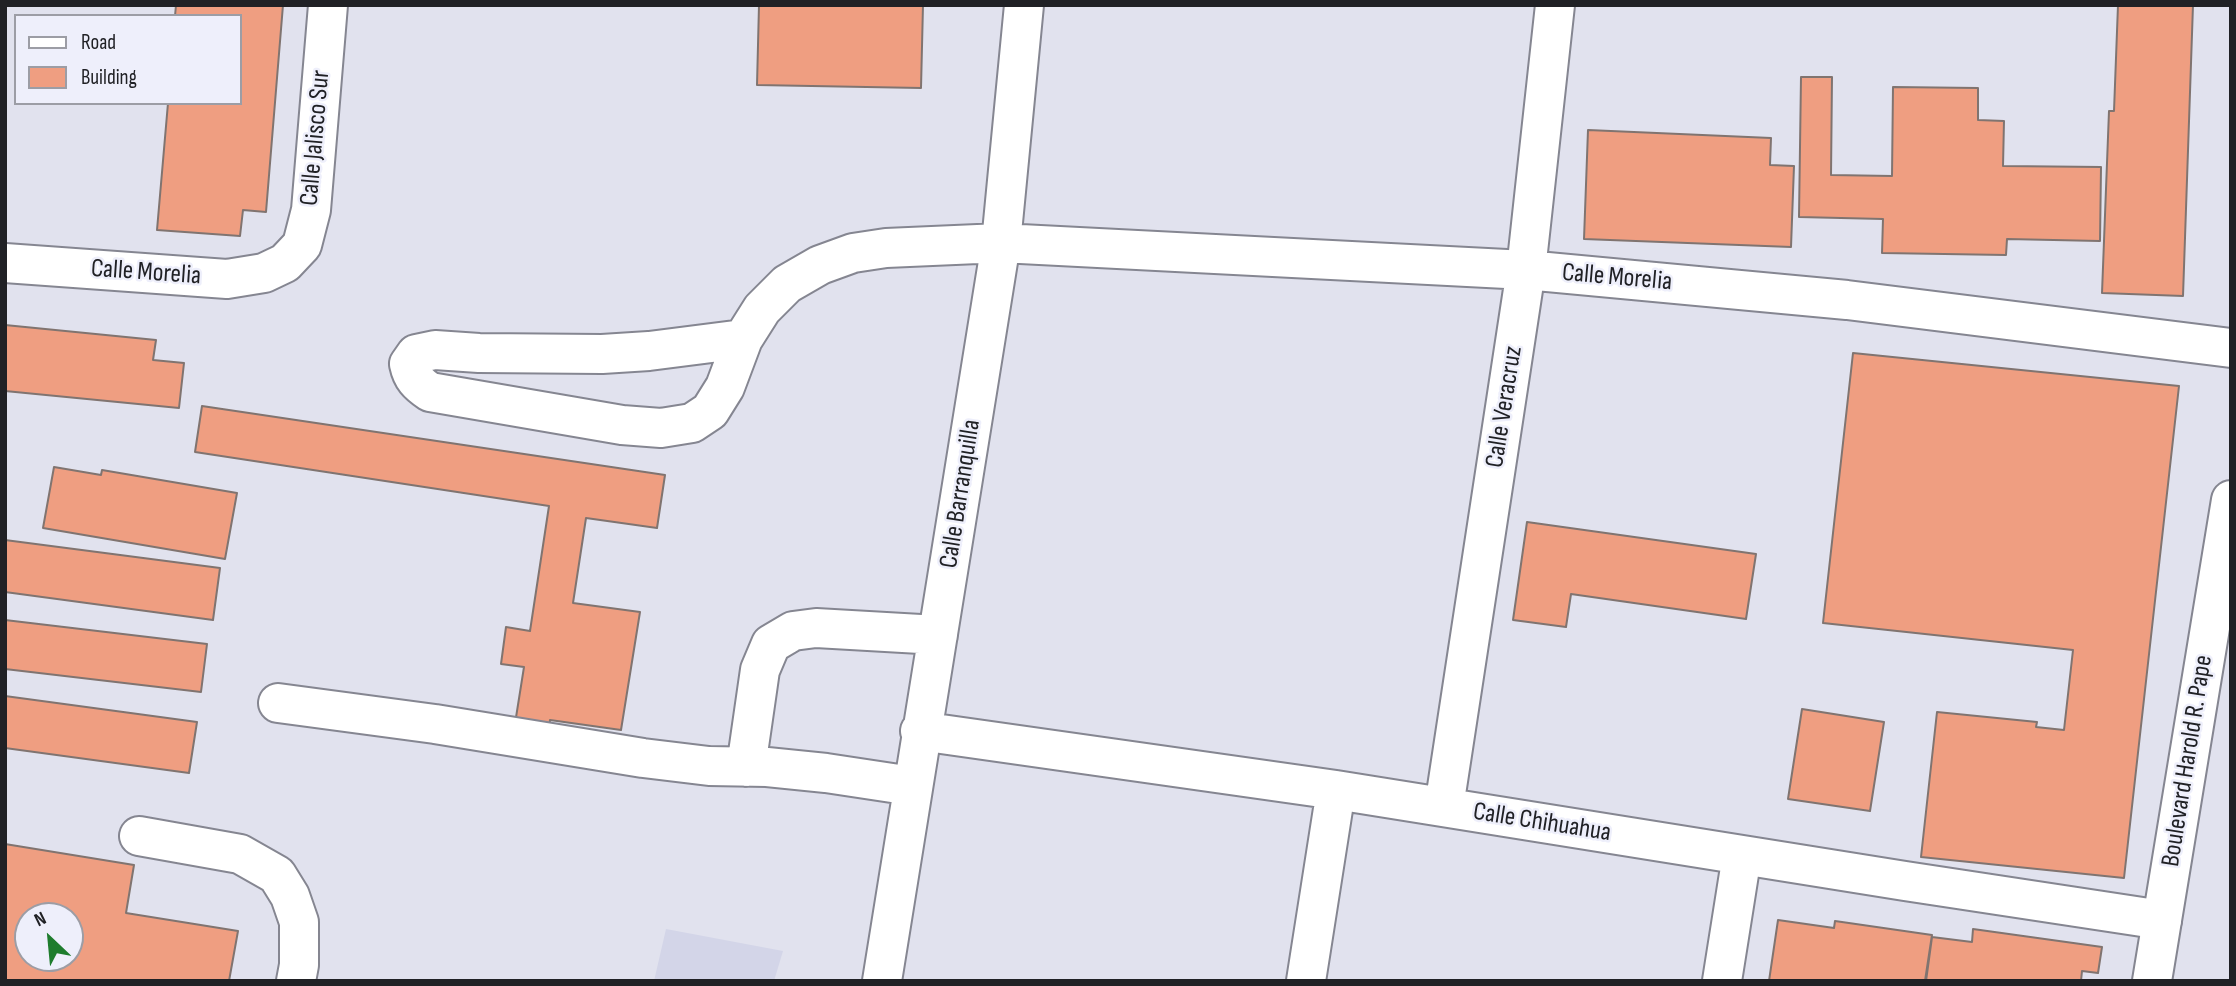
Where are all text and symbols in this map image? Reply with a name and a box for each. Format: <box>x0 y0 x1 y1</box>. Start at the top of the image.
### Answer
legend <box>14 14 242 105</box>
text: Road <box>81 30 116 55</box>
text: Building <box>81 65 137 90</box>
street label: Calle Jalisco Sur <box>295 69 337 207</box>
street label: Calle Morelia <box>90 254 202 292</box>
street label: Calle Morelia <box>1561 258 1673 298</box>
street label: Calle Veracruz <box>1480 344 1530 470</box>
street label: Calle Barranquilla <box>934 418 988 570</box>
street label: Boulevard Harold R. Pape <box>2156 653 2220 869</box>
street label: Calle Chihuahua <box>1471 797 1613 849</box>
north arrow <box>14 902 84 972</box>
text: N <box>31 907 50 932</box>

